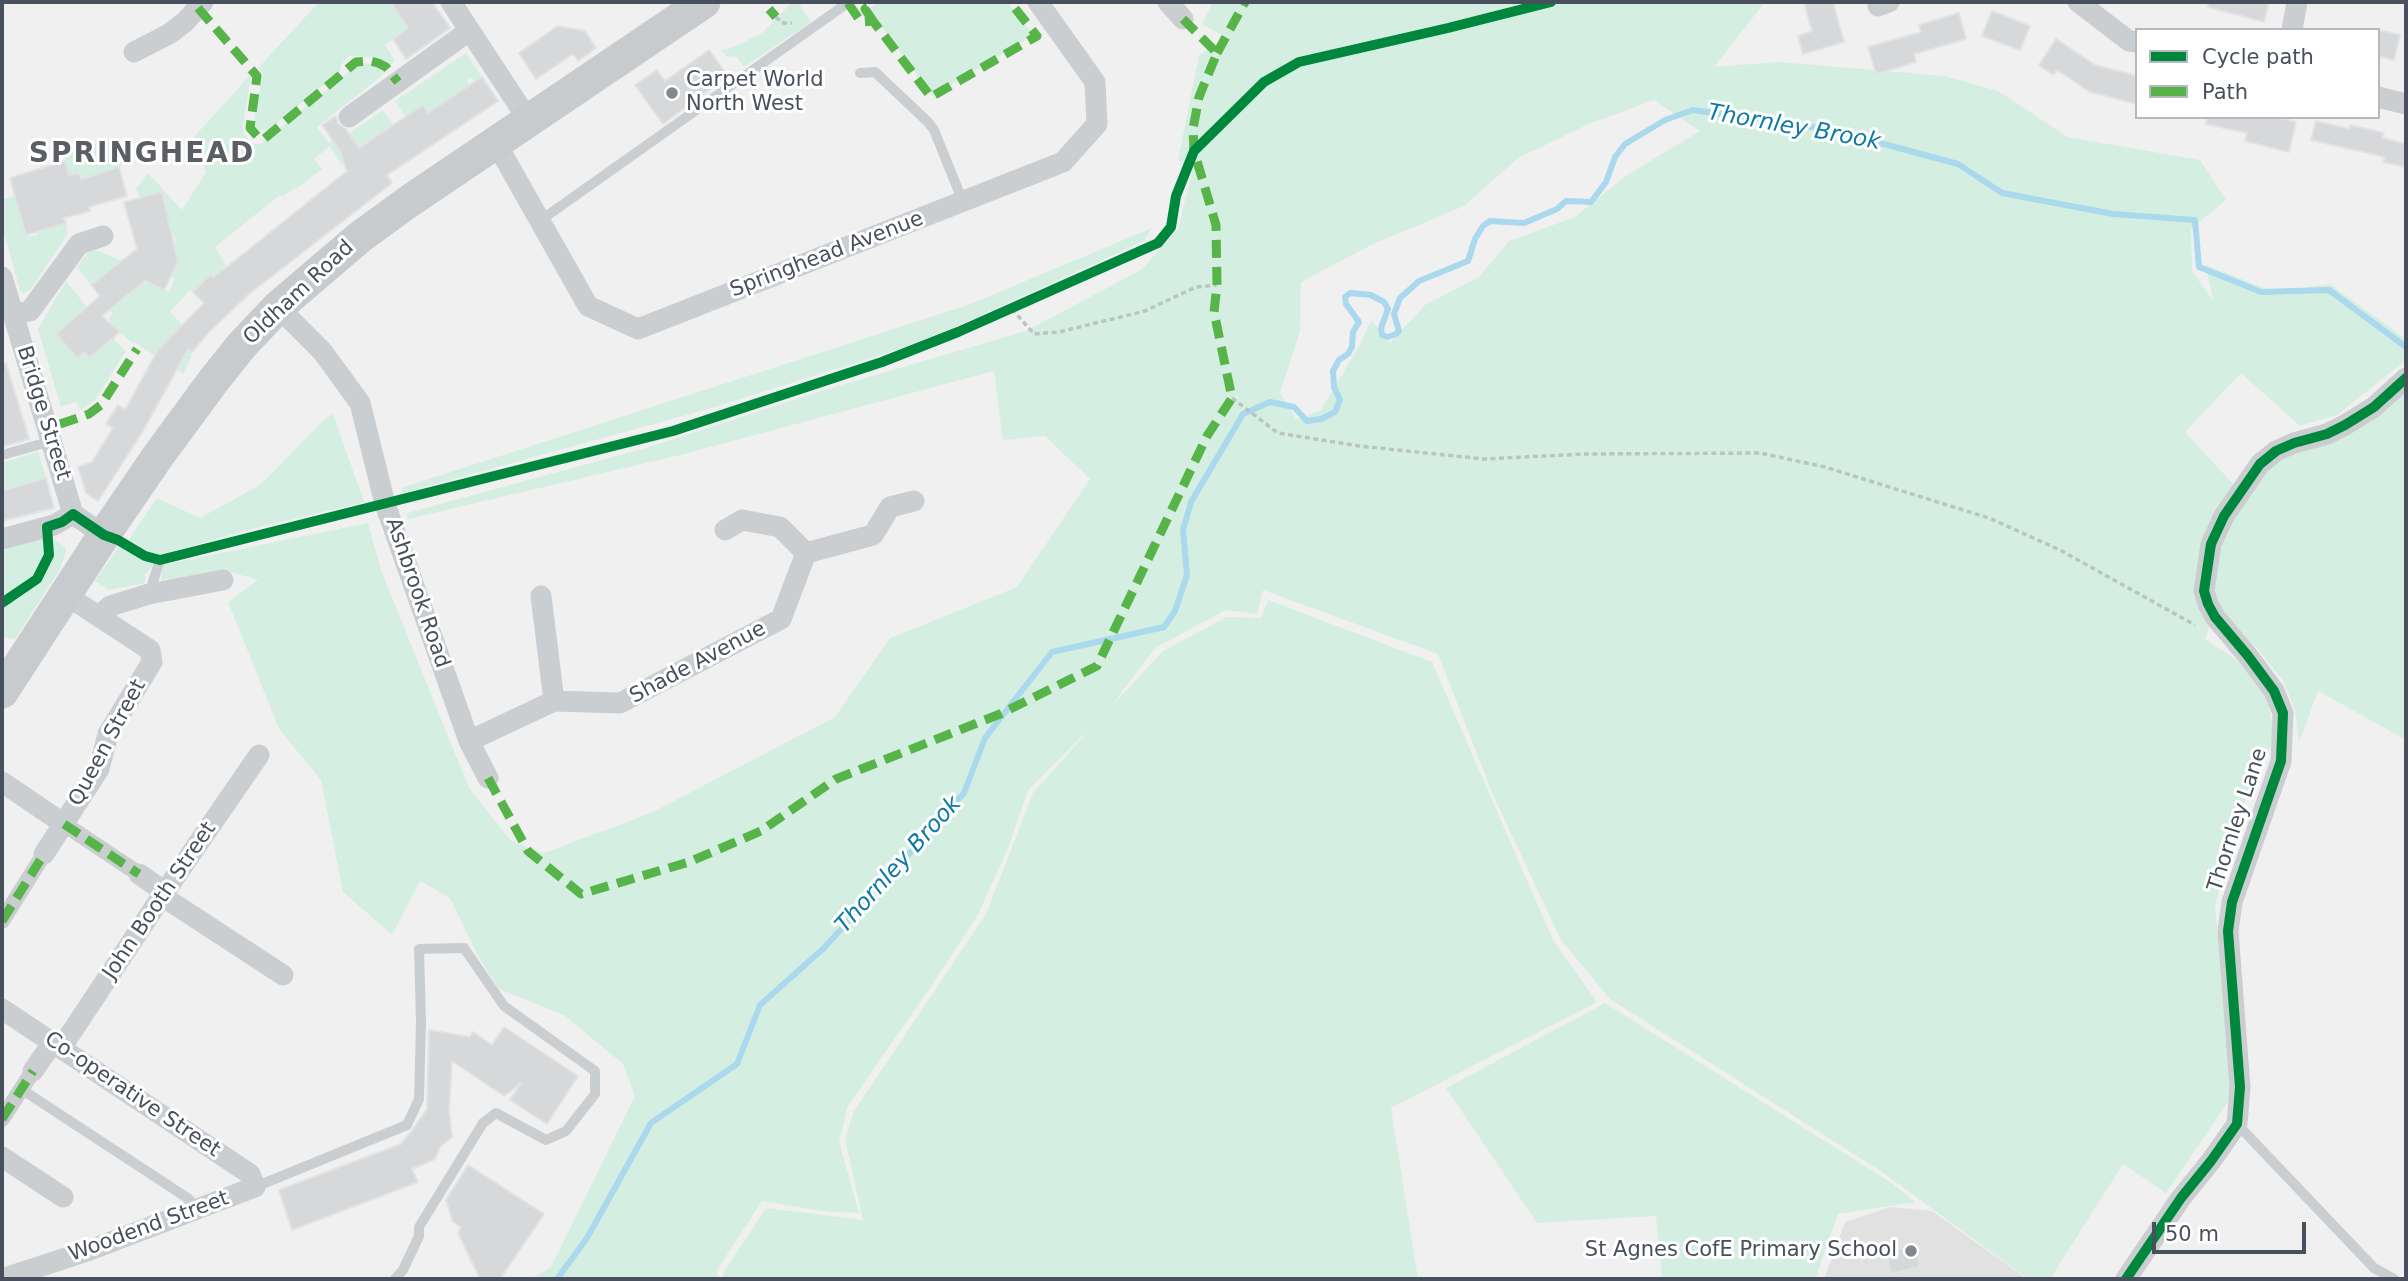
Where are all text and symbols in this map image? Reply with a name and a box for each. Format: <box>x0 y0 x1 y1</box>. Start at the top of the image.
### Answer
legend <box>2135 28 2380 119</box>
text: Cycle path <box>2202 45 2314 69</box>
place label: Carpet World North West <box>686 68 824 118</box>
text: Path <box>2202 80 2248 104</box>
marker: Carpet World North West <box>664 85 680 101</box>
water label: Thornley Brook <box>1705 99 1883 157</box>
district label: SPRINGHEAD <box>30 138 254 172</box>
street label: Springhead Avenue <box>727 207 927 303</box>
street label: Oldham Road <box>239 235 359 351</box>
street label: Bridge Street <box>11 343 75 483</box>
street label: Ashbrook Road <box>379 515 455 671</box>
street label: Shade Avenue <box>626 617 770 709</box>
street label: Queen Street <box>64 676 152 810</box>
street label: Thornley Lane <box>2203 745 2273 895</box>
water label: Thornley Brook <box>830 791 968 939</box>
street label: John Booth Street <box>98 817 222 985</box>
street label: Co-operative Street <box>39 1027 225 1163</box>
street label: Woodend Street <box>65 1186 233 1268</box>
scale bar <box>2156 1208 2310 1252</box>
text: 50 m <box>2165 1222 2219 1246</box>
place label: St Agnes CofE Primary School <box>1585 1238 1897 1264</box>
marker: St Agnes CofE Primary School <box>1903 1243 1919 1259</box>

